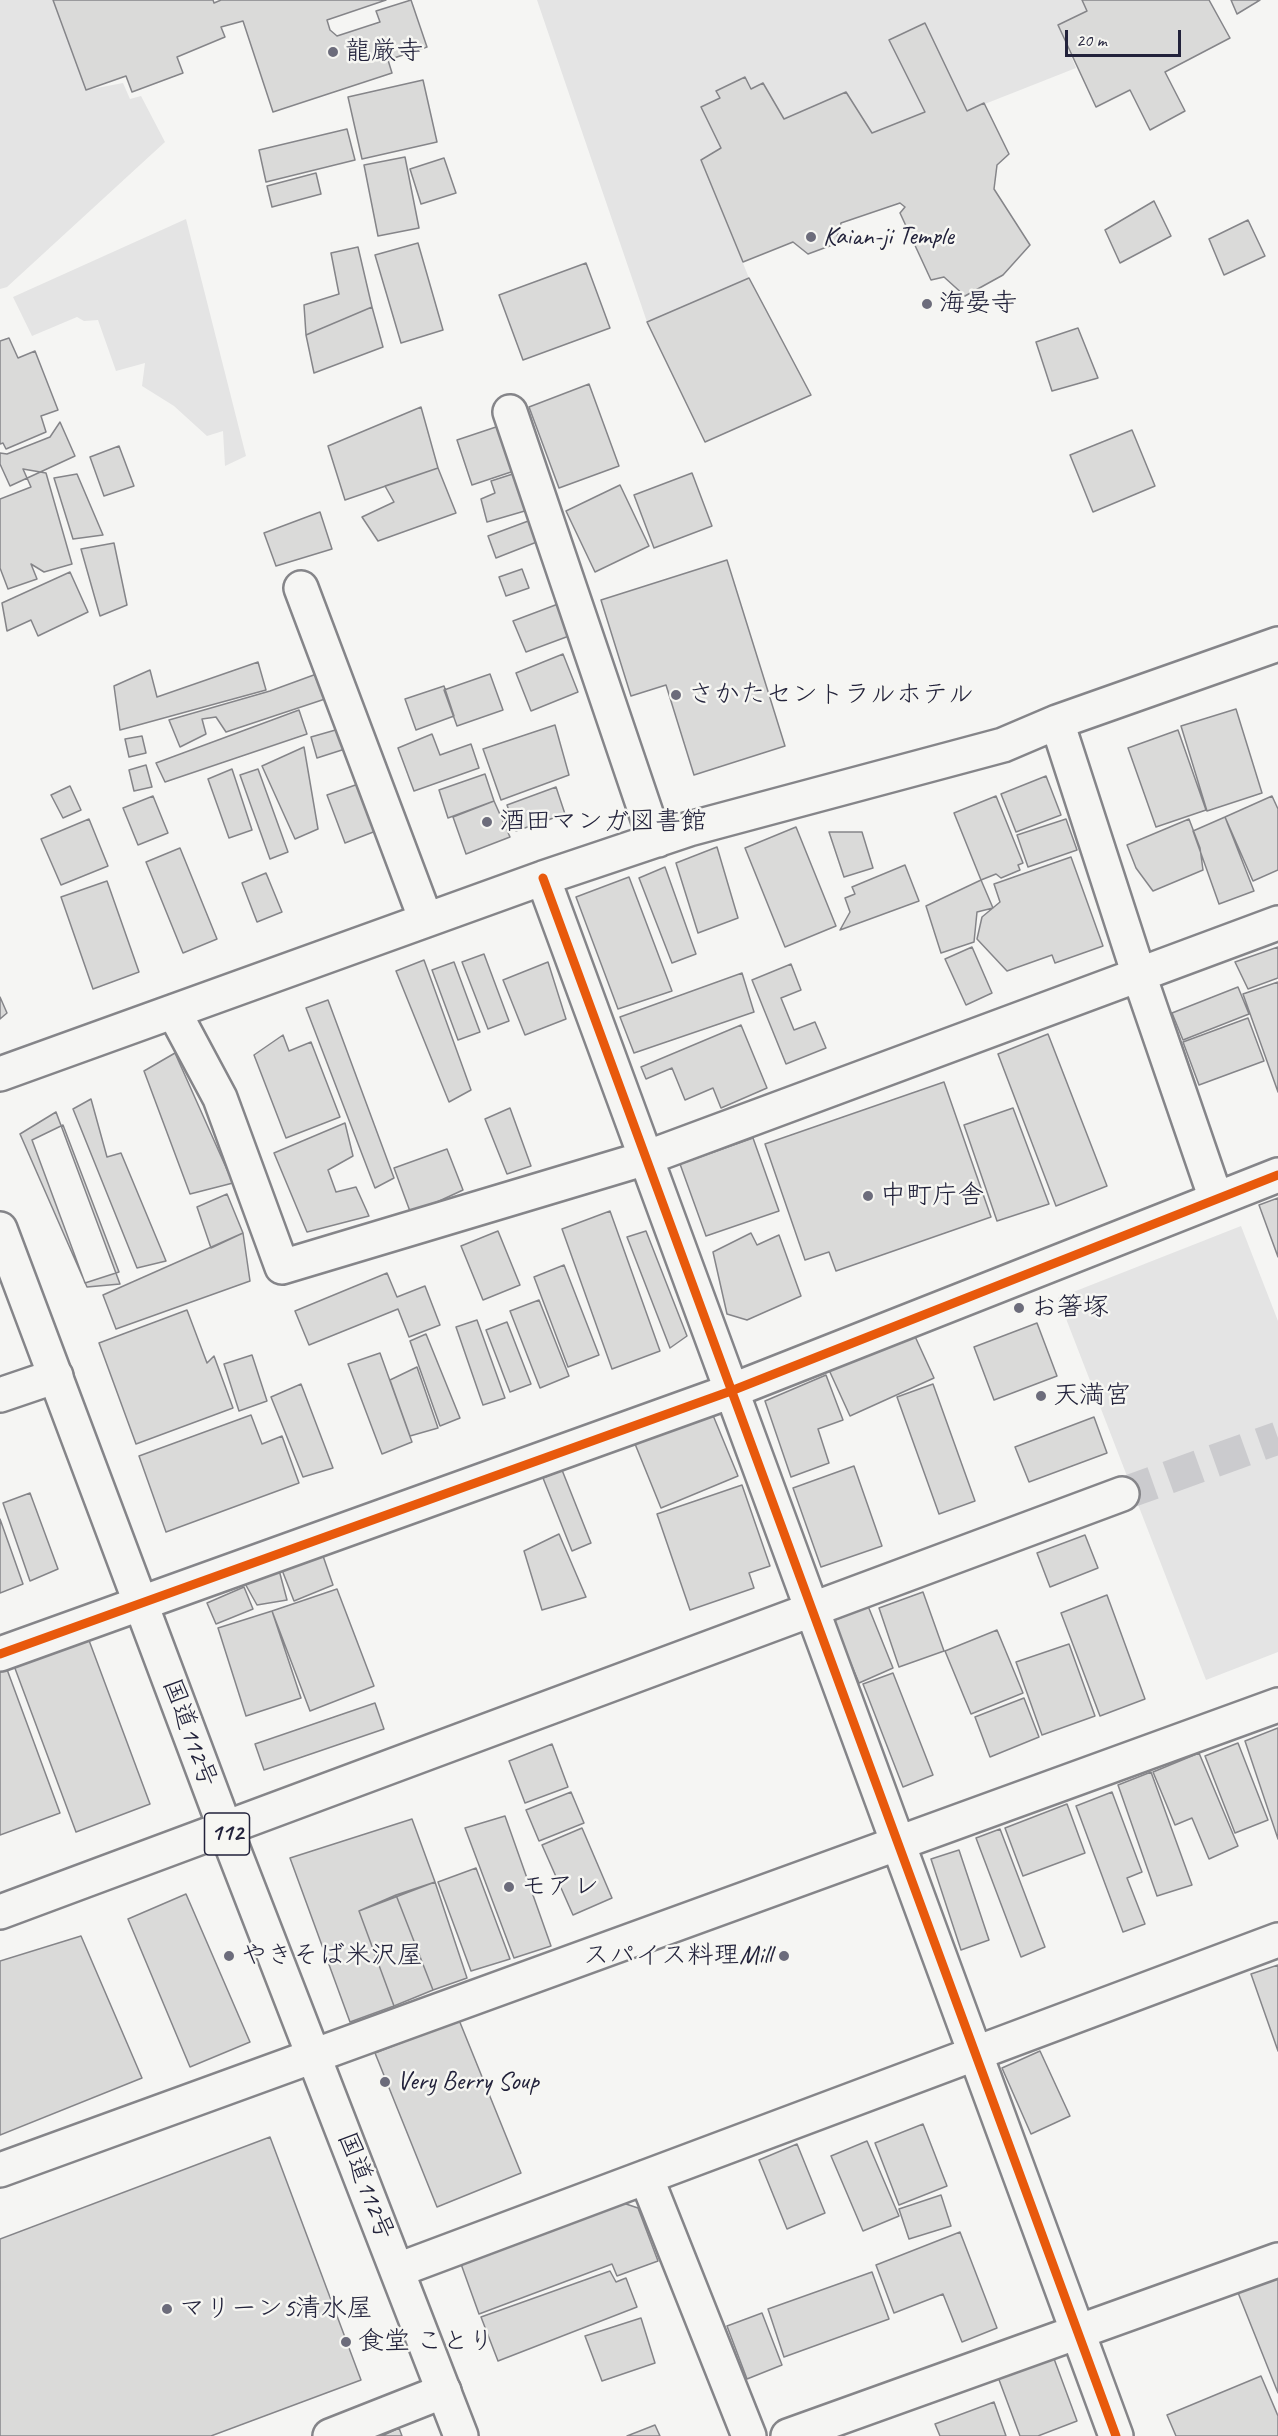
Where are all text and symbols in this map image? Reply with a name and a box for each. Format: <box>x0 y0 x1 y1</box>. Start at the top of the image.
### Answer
scale bar <box>1068 18 1184 56</box>
text: 20 m <box>1076 29 1107 51</box>
place label: 龍厳寺 <box>345 36 423 68</box>
marker: 龍厳寺 <box>326 45 340 59</box>
place label: Kaian-ji Temple <box>823 221 954 253</box>
marker: Kaian-ji Temple <box>804 230 818 244</box>
place label: 海晏寺 <box>939 288 1017 320</box>
marker: 海晏寺 <box>920 297 934 311</box>
place label: さかたセントラルホテル <box>688 679 974 711</box>
marker: さかたセントラルホテル <box>669 688 683 702</box>
place label: 酒田マンガ図書館 <box>499 806 707 838</box>
marker: 酒田マンガ図書館 <box>480 815 494 829</box>
place label: 中町庁舎 <box>880 1180 984 1212</box>
marker: 中町庁舎 <box>861 1189 875 1203</box>
place label: お箸塚 <box>1031 1292 1109 1324</box>
marker: お箸塚 <box>1012 1301 1026 1315</box>
place label: 天満宮 <box>1053 1380 1131 1412</box>
marker: 天満宮 <box>1034 1389 1048 1403</box>
street label: 国道112号 <box>155 1675 223 1791</box>
road number: 112 <box>204 1813 250 1855</box>
place label: モアレ <box>521 1871 599 1903</box>
marker: モアレ <box>502 1880 516 1894</box>
place label: やきそば米沢屋 <box>241 1940 423 1972</box>
place label: スパイス料理Mill <box>583 1940 772 1972</box>
marker: やきそば米沢屋 <box>222 1949 236 1963</box>
marker: スパイス料理Mill <box>777 1949 791 1963</box>
place label: Very Berry Soup <box>397 2066 539 2098</box>
marker: Very Berry Soup <box>378 2075 392 2089</box>
street label: 国道112号 <box>330 2128 400 2244</box>
place label: マリーン5清水屋 <box>179 2293 373 2325</box>
marker: マリーン5清水屋 <box>160 2302 174 2316</box>
place label: 食堂 ことり <box>358 2326 494 2358</box>
marker: 食堂 ことり <box>339 2335 353 2349</box>

